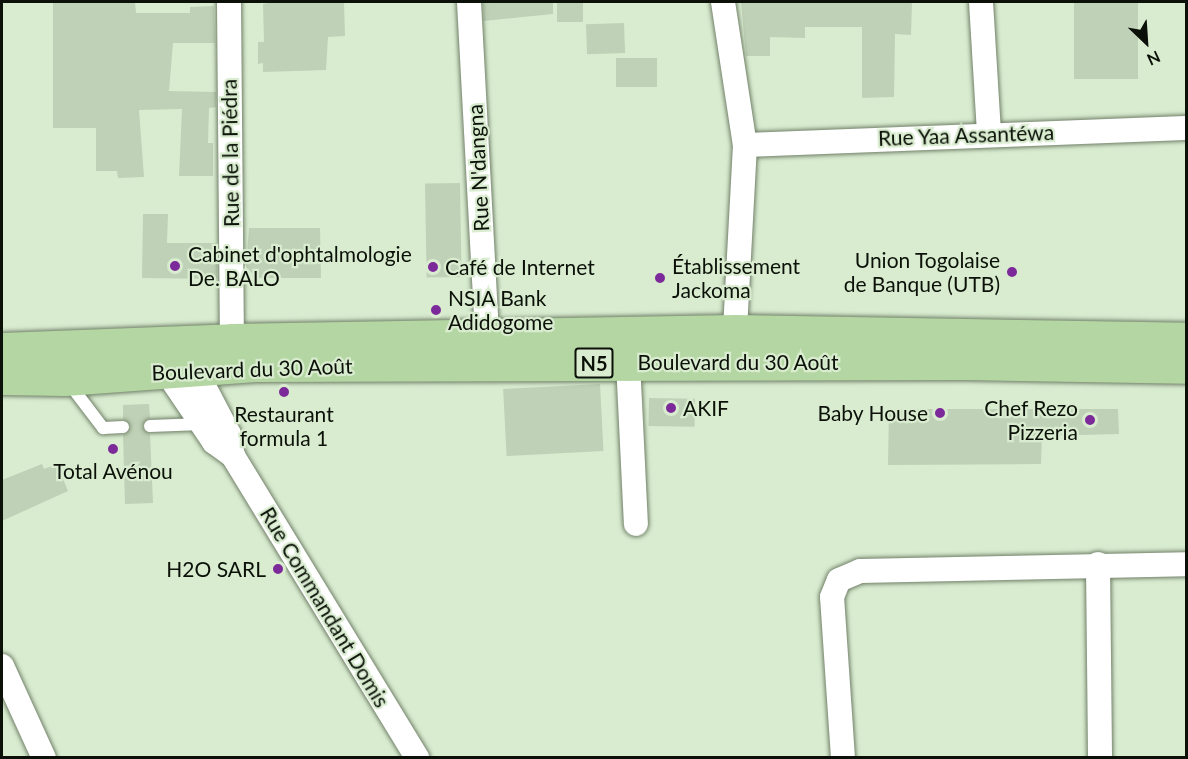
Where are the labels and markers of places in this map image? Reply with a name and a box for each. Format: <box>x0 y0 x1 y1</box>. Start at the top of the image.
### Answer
place label: Cabinet d'ophtalmologie De. BALO <box>188 241 412 291</box>
place label: Union Togolaise de Banque (UTB) <box>844 247 1000 297</box>
place label: Établissement Jackoma <box>672 253 800 303</box>
place label: Café de Internet <box>445 254 595 280</box>
marker: Cabinet d'ophtalmologie De. BALO <box>166 257 184 275</box>
marker: Café de Internet <box>426 260 440 274</box>
marker: Union Togolaise de Banque (UTB) <box>1005 265 1019 279</box>
marker: Établissement Jackoma <box>653 271 667 285</box>
place label: NSIA Bank Adidogome <box>448 285 553 335</box>
marker: NSIA Bank Adidogome <box>429 303 443 317</box>
marker: Restaurant formula 1 <box>277 385 291 399</box>
place label: AKIF <box>683 395 729 421</box>
place label: Chef Rezo Pizzeria <box>984 395 1078 445</box>
place label: Baby House <box>817 400 928 426</box>
place label: Restaurant formula 1 <box>234 401 334 451</box>
marker: AKIF <box>664 401 678 415</box>
marker: Baby House <box>933 406 947 420</box>
marker: Chef Rezo Pizzeria <box>1083 413 1097 427</box>
marker: Total Avénou <box>106 442 120 456</box>
place label: Total Avénou <box>53 458 173 484</box>
place label: H2O SARL <box>166 556 266 582</box>
marker: H2O SARL <box>271 562 285 576</box>

